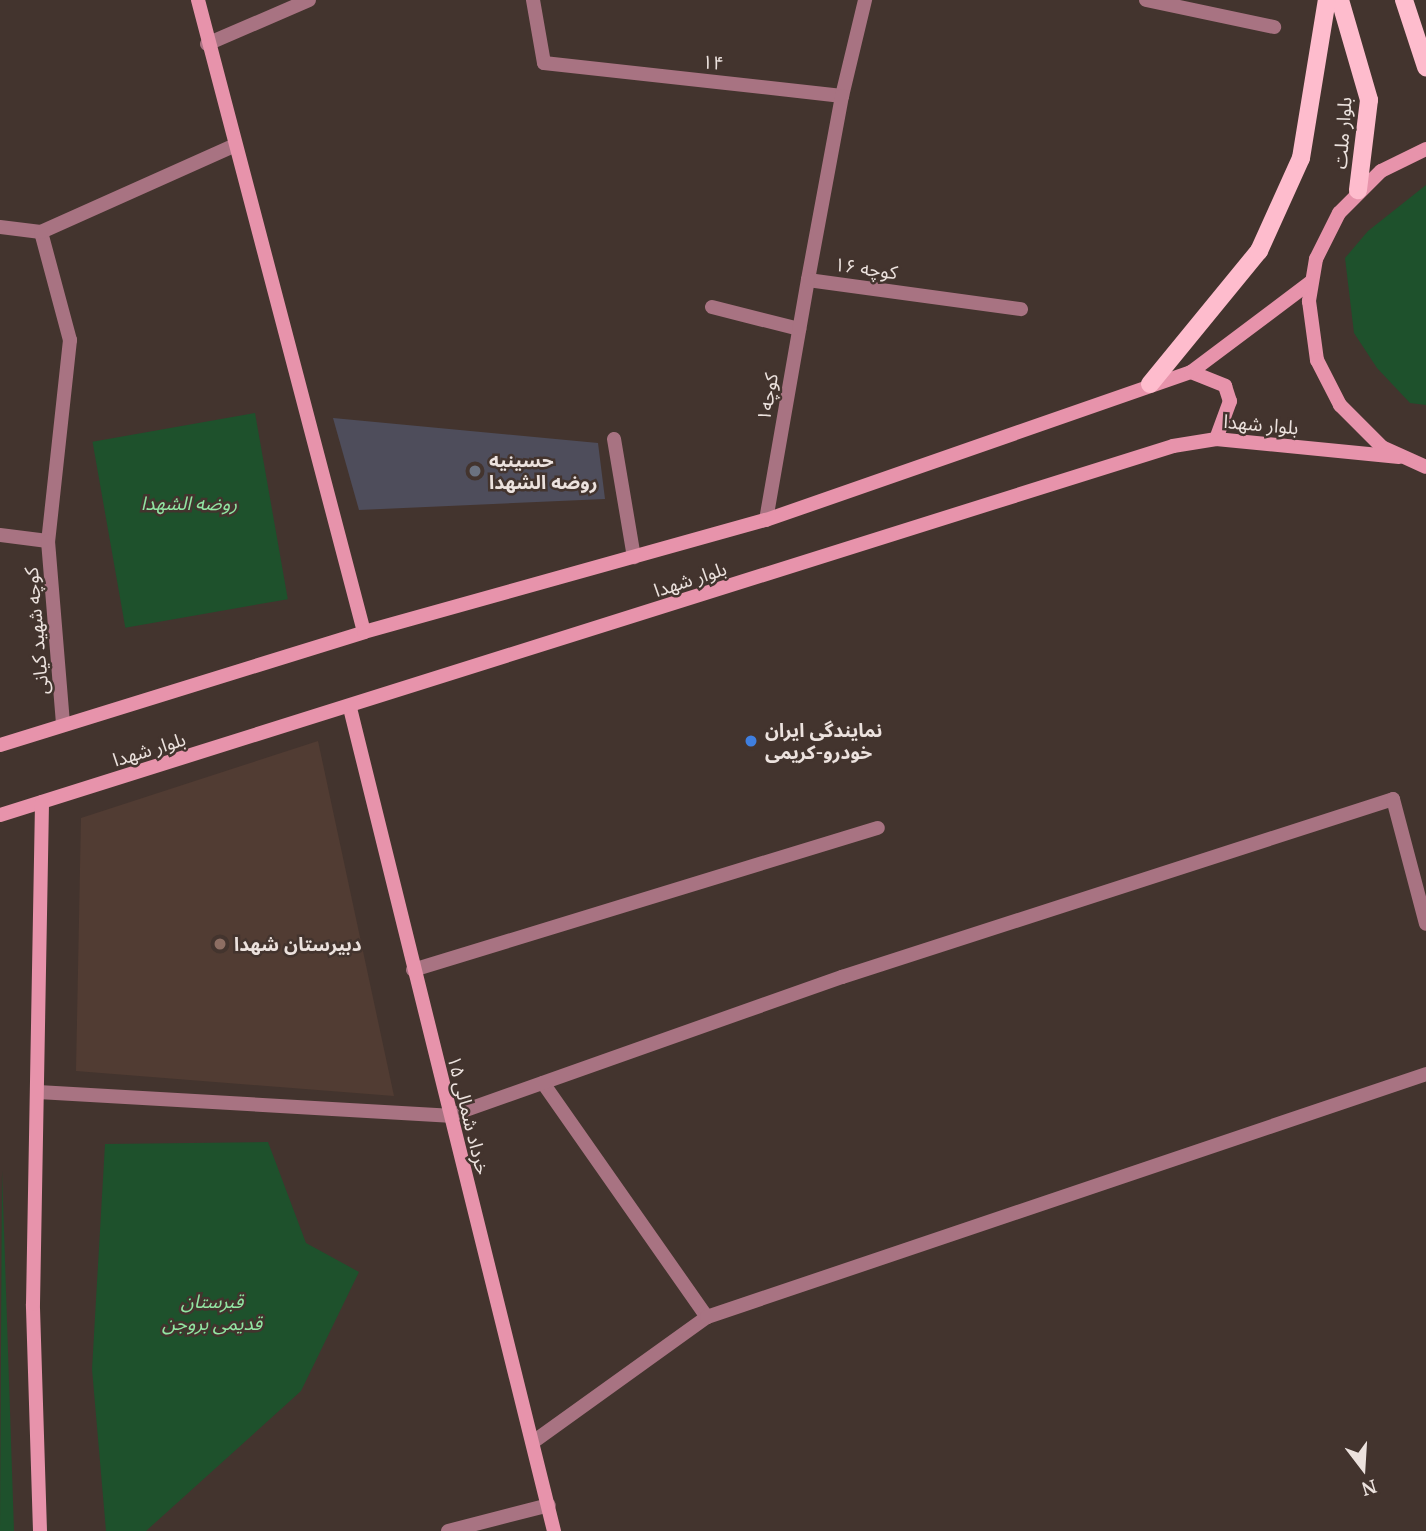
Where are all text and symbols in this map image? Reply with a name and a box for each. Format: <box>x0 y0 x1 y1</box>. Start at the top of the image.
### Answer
street label: ۱۴ <box>701 50 725 74</box>
street label: بلوار ملت <box>1328 96 1356 170</box>
street label: کوچه ۱۶ <box>833 252 899 284</box>
street label: کوچه۱ <box>752 371 782 423</box>
street label: بلوار شهدا <box>1223 409 1299 439</box>
place label: حسینیه روضه الشهدا <box>489 449 598 493</box>
marker: حسینیه روضه الشهدا <box>467 463 483 479</box>
park label: روضه الشهدا <box>141 492 237 514</box>
street label: بلوار شهدا <box>651 557 729 601</box>
street label: کوچه شهید کیانی <box>19 566 53 696</box>
place label: نمایندگی ایران خودرو-کریمی <box>765 719 882 763</box>
street label: بلوار شهدا <box>110 727 188 771</box>
marker: نمایندگی ایران خودرو-کریمی <box>743 733 759 749</box>
place label: دبیرستان شهدا <box>234 933 362 955</box>
marker: دبیرستان شهدا <box>212 936 228 952</box>
street label: ۱۵ خرداد شمالی <box>443 1053 495 1177</box>
park label: قبرستان قدیمی بروجن <box>162 1290 262 1334</box>
north arrow <box>1328 1433 1398 1503</box>
text: N <box>1359 1475 1380 1503</box>

